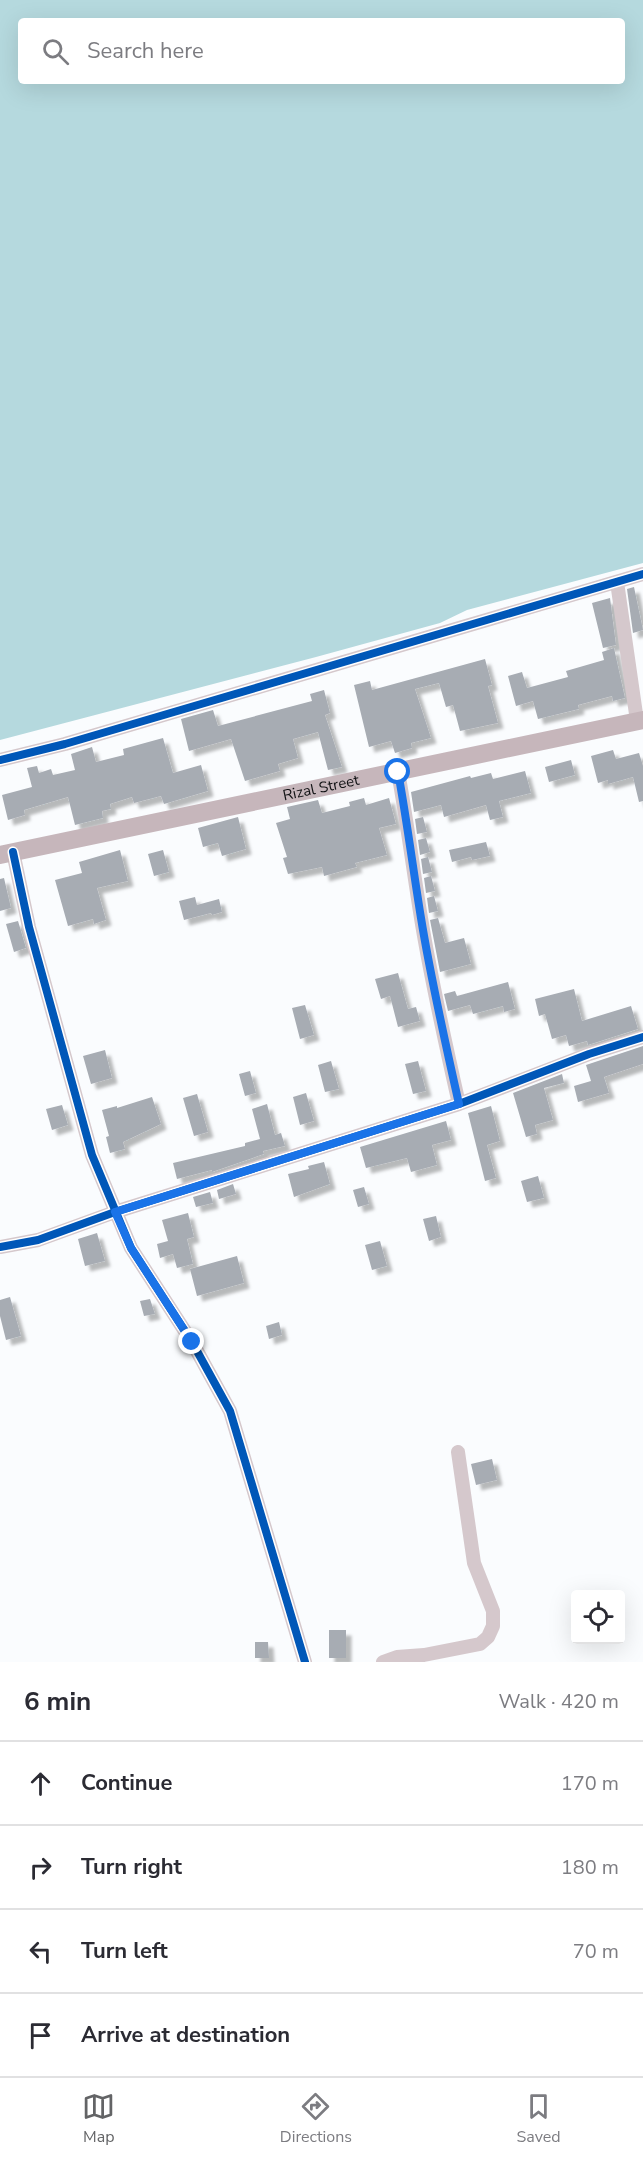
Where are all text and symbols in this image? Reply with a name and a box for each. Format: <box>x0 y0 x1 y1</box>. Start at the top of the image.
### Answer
search box <box>18 18 625 84</box>
icon: search <box>39 35 72 68</box>
text: Search here <box>87 36 204 66</box>
route start <box>384 758 410 784</box>
street label: Rizal Street <box>281 770 362 805</box>
route end <box>178 1328 204 1354</box>
map controls <box>571 1590 625 1644</box>
button: locate <box>571 1590 625 1644</box>
text: 6 min <box>24 1684 91 1719</box>
text: Walk · 420 m <box>499 1688 619 1715</box>
icon: ahead <box>24 1767 57 1800</box>
text: Continue <box>81 1768 172 1798</box>
text: 170 m <box>561 1770 619 1797</box>
icon: right <box>24 1851 57 1884</box>
text: Turn right <box>81 1852 182 1882</box>
text: 180 m <box>561 1854 619 1881</box>
icon: left <box>24 1935 57 1968</box>
text: Turn left <box>81 1936 168 1966</box>
text: 70 m <box>573 1938 619 1965</box>
icon: arrive <box>24 2019 57 2052</box>
text: Arrive at destination <box>81 2020 290 2050</box>
tab: Map <box>82 2090 115 2148</box>
tab: Directions <box>280 2090 352 2148</box>
tab: Saved <box>517 2090 561 2148</box>

